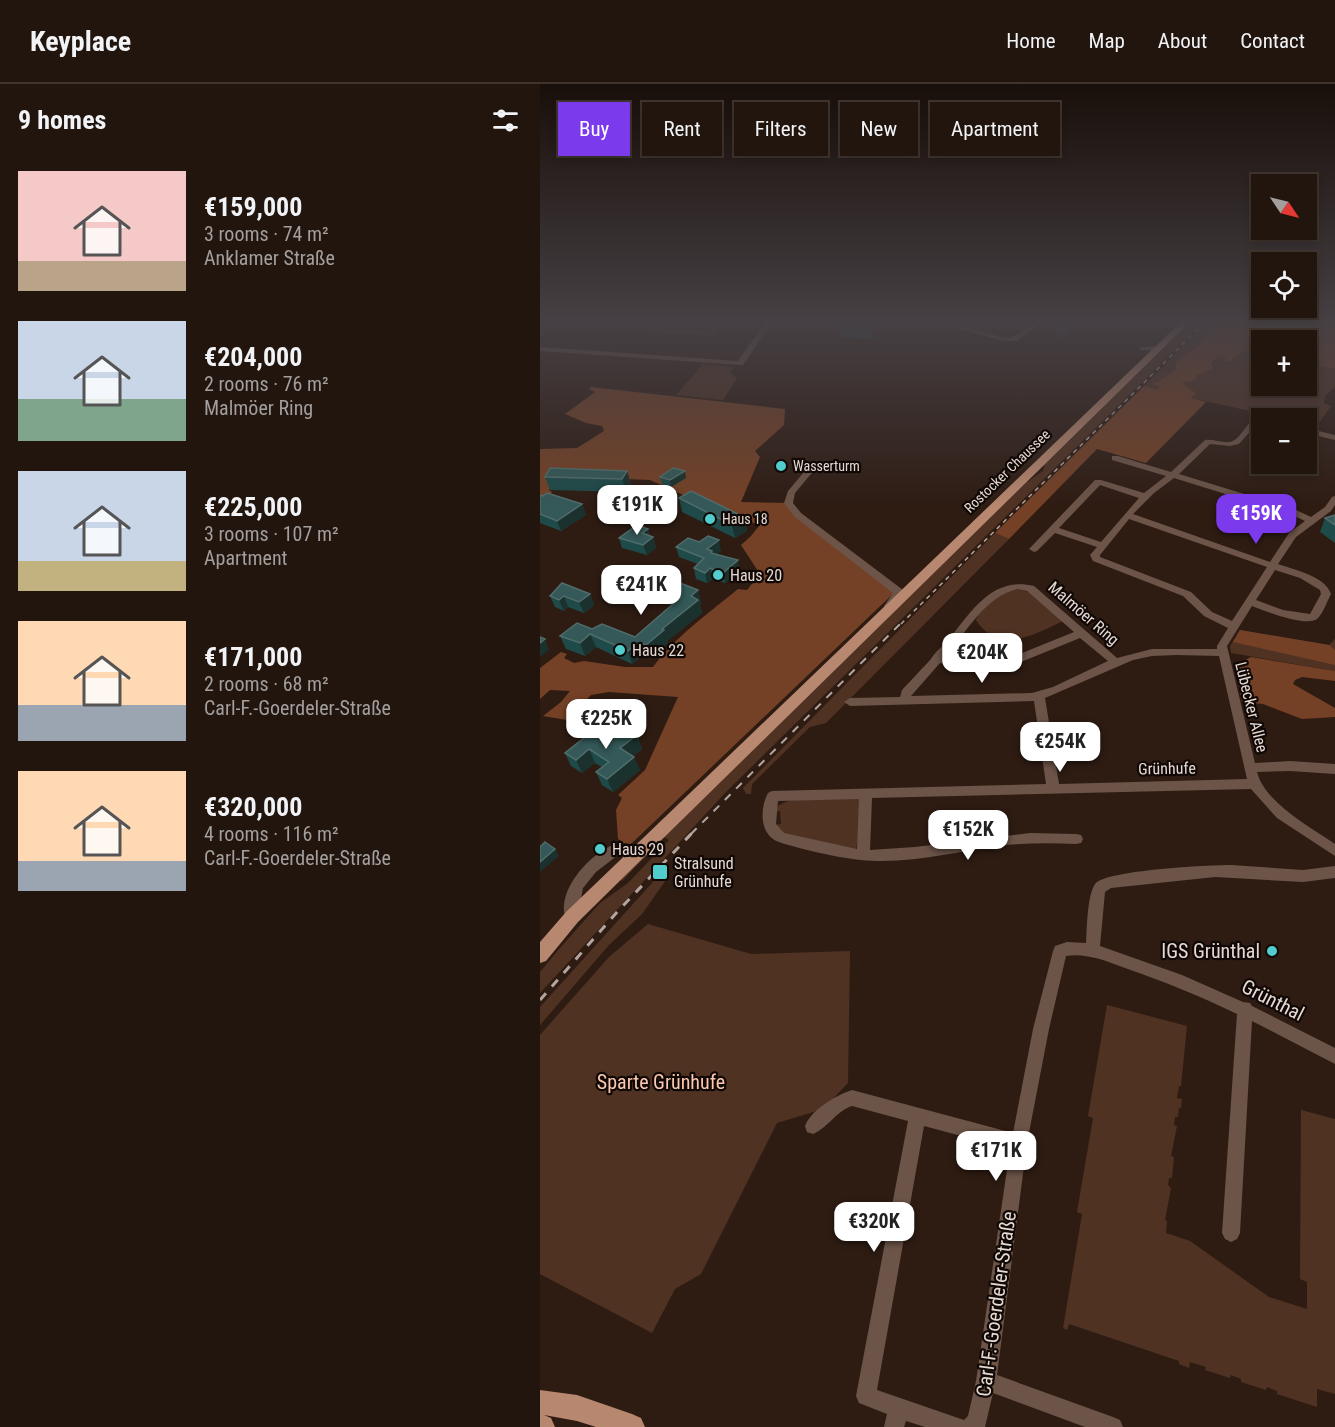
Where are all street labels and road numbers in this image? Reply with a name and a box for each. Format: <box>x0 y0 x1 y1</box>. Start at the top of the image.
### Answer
street label: Rostocker Chaussee <box>961 426 1053 516</box>
street label: Malmöer Ring <box>1044 578 1123 649</box>
street label: Lübecker Allee <box>1231 660 1272 754</box>
street label: Grünhufe <box>1138 758 1196 779</box>
street label: Grünthal <box>1238 974 1308 1026</box>
street label: Carl-F.-Goerdeler-Straße <box>971 1210 1021 1398</box>

